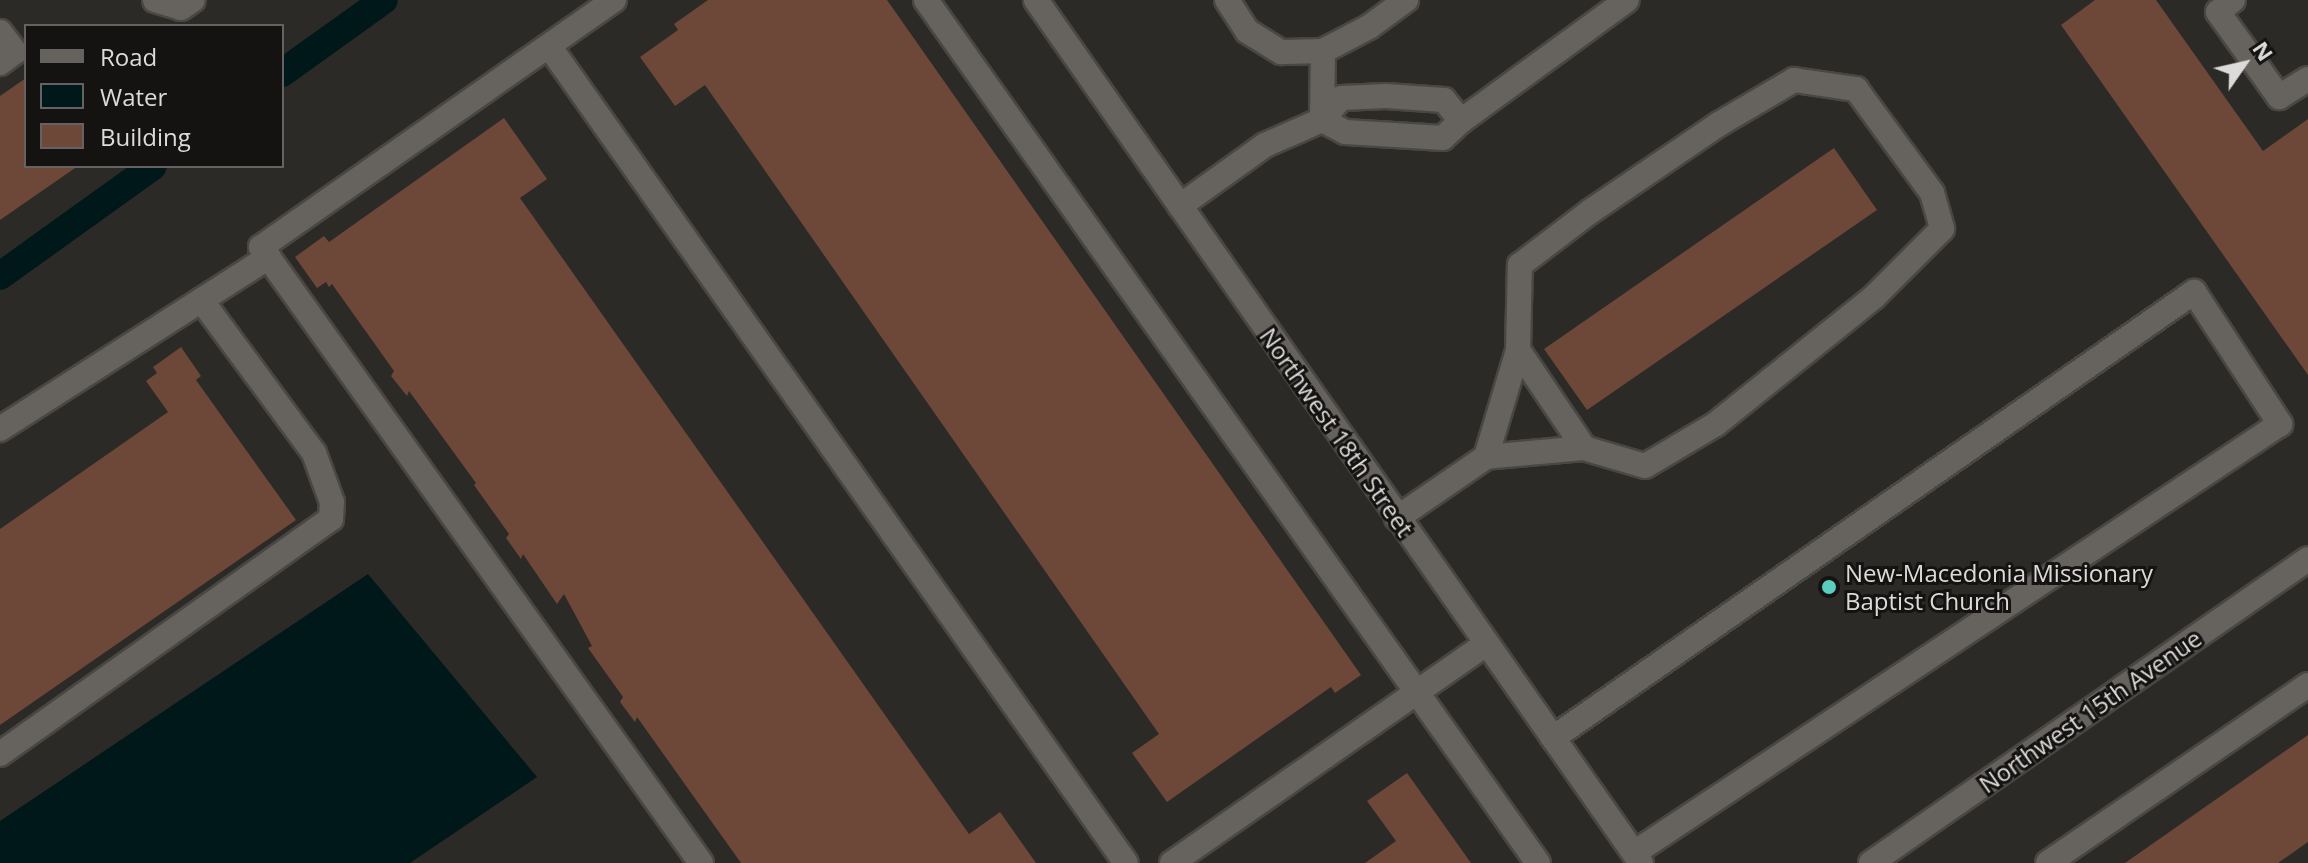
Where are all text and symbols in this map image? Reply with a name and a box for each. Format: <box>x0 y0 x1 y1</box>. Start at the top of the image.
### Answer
legend <box>24 24 284 168</box>
north arrow <box>2204 24 2284 104</box>
text: N <box>2246 35 2281 66</box>
text: Road <box>100 40 157 73</box>
text: Water <box>100 80 167 113</box>
text: Building <box>100 120 191 153</box>
street label: Northwest 18th Street <box>1254 322 1420 542</box>
place label: New-Macedonia Missionary Baptist Church <box>1845 559 2153 615</box>
marker: New-Macedonia Missionary Baptist Church <box>1820 578 1838 596</box>
street label: Northwest 15th Avenue <box>1973 623 2207 799</box>

